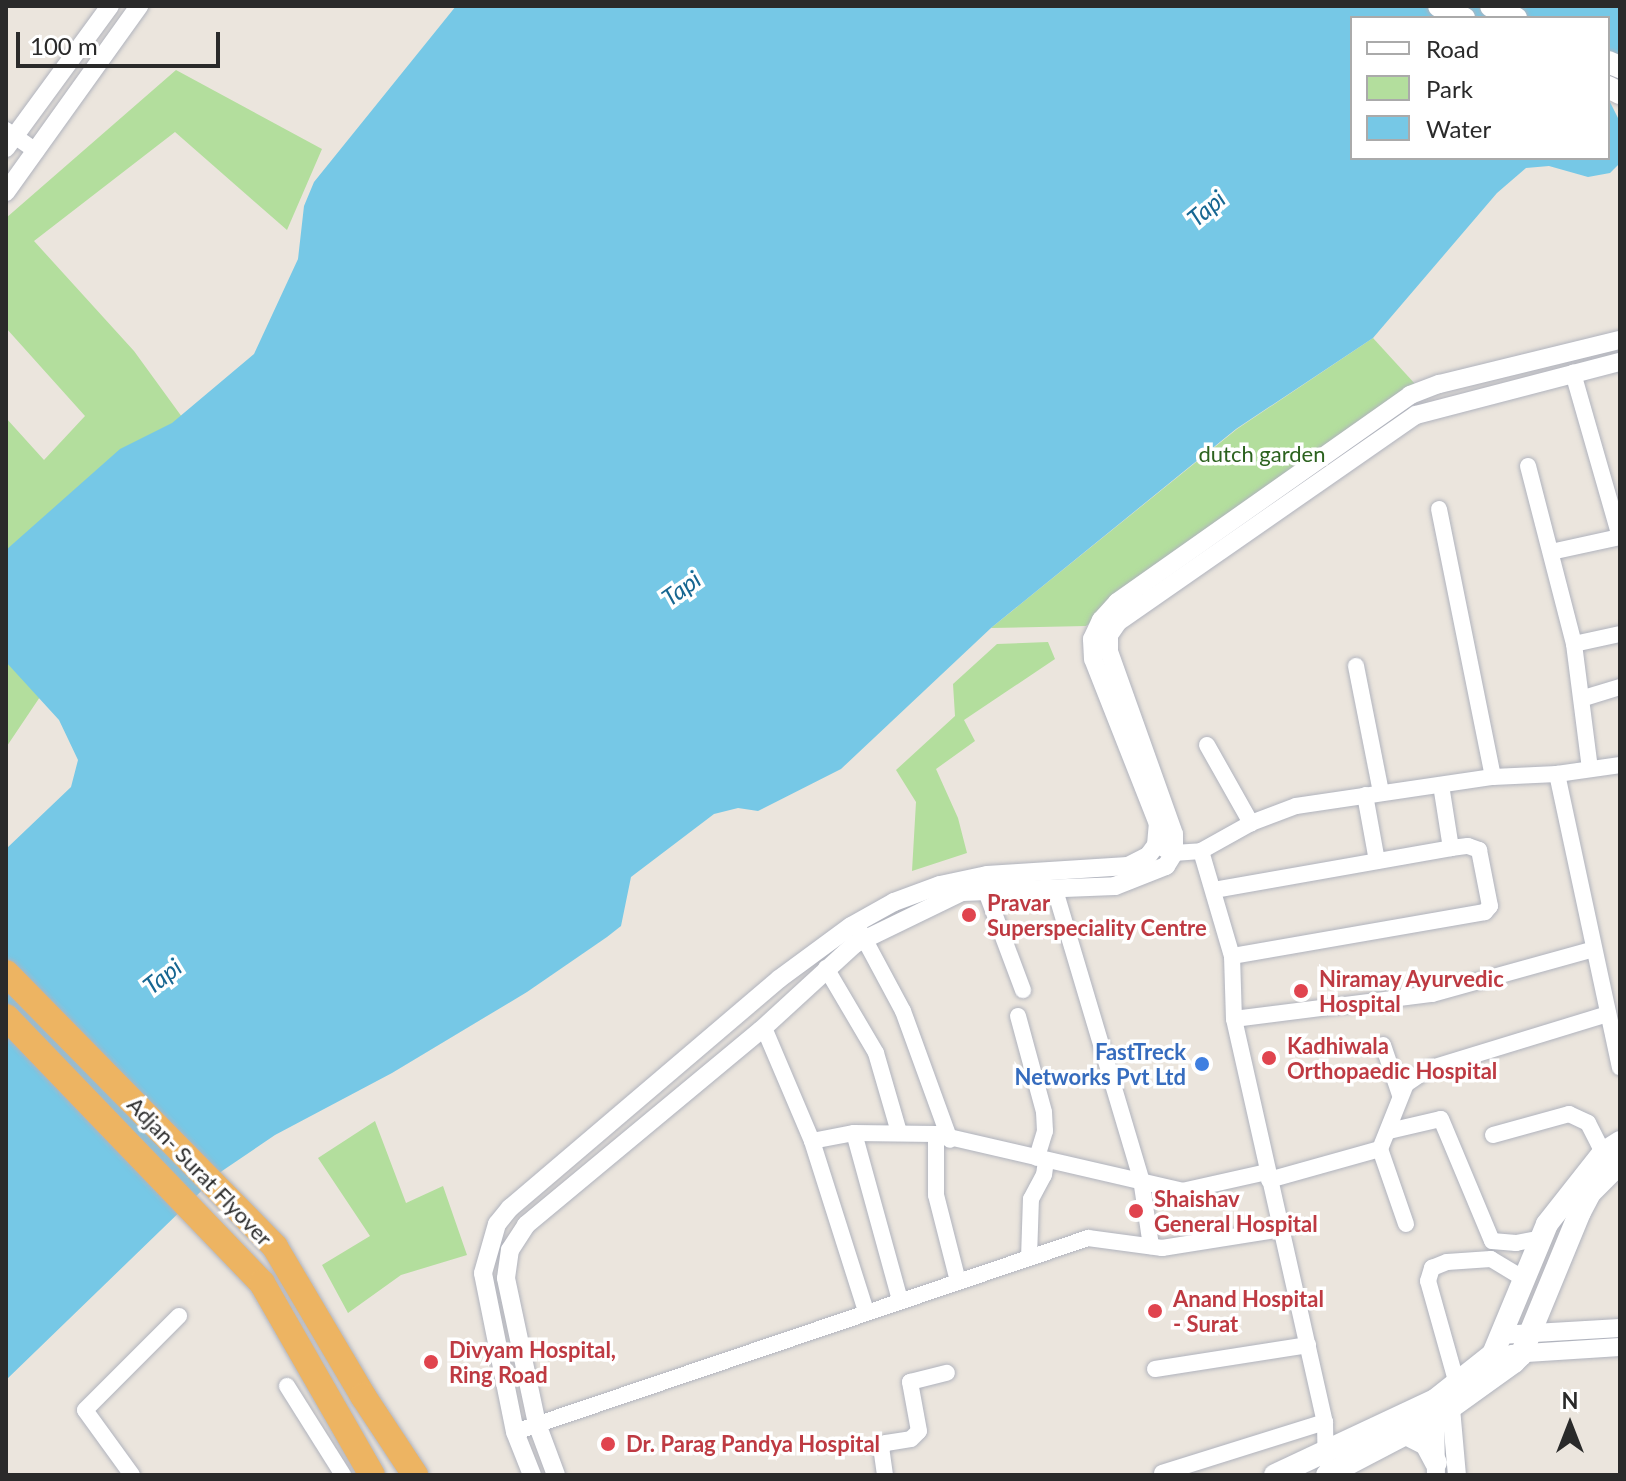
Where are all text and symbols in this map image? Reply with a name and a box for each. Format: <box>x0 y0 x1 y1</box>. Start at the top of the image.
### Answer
scale bar <box>20 16 224 66</box>
legend <box>1350 16 1610 160</box>
text: 100 m <box>30 31 98 60</box>
text: Road <box>1426 34 1479 63</box>
text: Park <box>1426 74 1473 103</box>
text: Water <box>1426 114 1491 143</box>
water label: Tapi <box>1181 184 1231 232</box>
park label: dutch garden <box>1199 441 1325 467</box>
water label: Tapi <box>656 564 706 612</box>
place label: Pravar Superspeciality Centre <box>987 889 1207 940</box>
marker: Pravar Superspeciality Centre <box>958 904 980 926</box>
water label: Tapi <box>137 952 187 1000</box>
place label: Niramay Ayurvedic Hospital <box>1319 965 1505 1016</box>
marker: Niramay Ayurvedic Hospital <box>1290 980 1312 1002</box>
place label: Kadhiwala Orthopaedic Hospital <box>1287 1032 1497 1084</box>
place label: FastTreck Networks Pvt Ltd <box>1015 1038 1186 1090</box>
marker: Kadhiwala Orthopaedic Hospital <box>1258 1047 1280 1069</box>
marker: FastTreck Networks Pvt Ltd <box>1193 1055 1211 1073</box>
street label: Adjan- Surat Flyover <box>122 1091 278 1251</box>
place label: Shaishav General Hospital <box>1154 1185 1318 1236</box>
marker: Shaishav General Hospital <box>1125 1200 1147 1222</box>
place label: Anand Hospital - Surat <box>1173 1285 1324 1336</box>
marker: Anand Hospital - Surat <box>1144 1300 1166 1322</box>
place label: Divyam Hospital, Ring Road <box>449 1336 616 1388</box>
marker: Divyam Hospital, Ring Road <box>420 1351 442 1373</box>
north arrow <box>1530 1385 1610 1465</box>
text: N <box>1562 1387 1578 1414</box>
place label: Dr. Parag Pandya Hospital <box>626 1431 880 1457</box>
marker: Dr. Parag Pandya Hospital <box>597 1433 619 1455</box>

